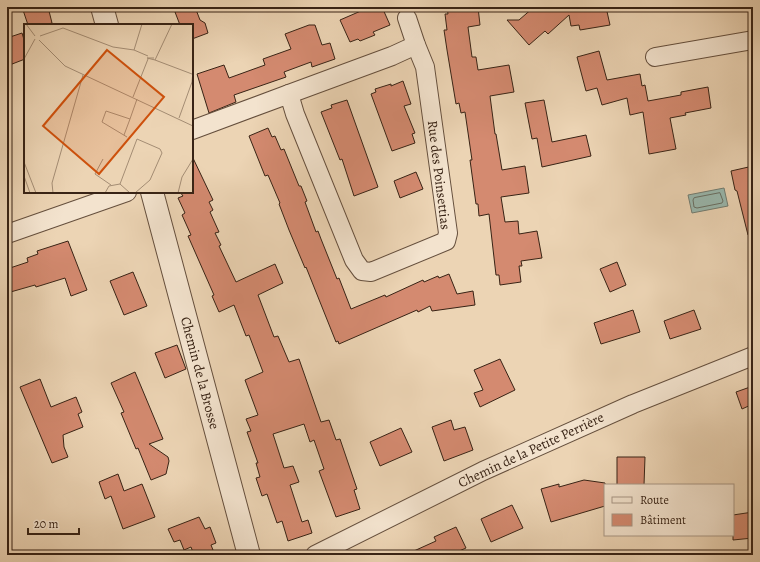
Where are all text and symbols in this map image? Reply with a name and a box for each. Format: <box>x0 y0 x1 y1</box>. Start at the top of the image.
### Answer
inset map <box>24 24 193 193</box>
street label: Rue des Poinsettias <box>423 119 455 231</box>
street label: Chemin de la Brosse <box>176 315 224 431</box>
street label: Chemin de la Petite Perrière <box>455 408 607 492</box>
legend <box>604 484 734 536</box>
text: Route <box>640 492 669 508</box>
scale bar <box>28 510 79 536</box>
text: Bâtiment <box>640 512 686 528</box>
text: 20 m <box>34 516 58 532</box>

